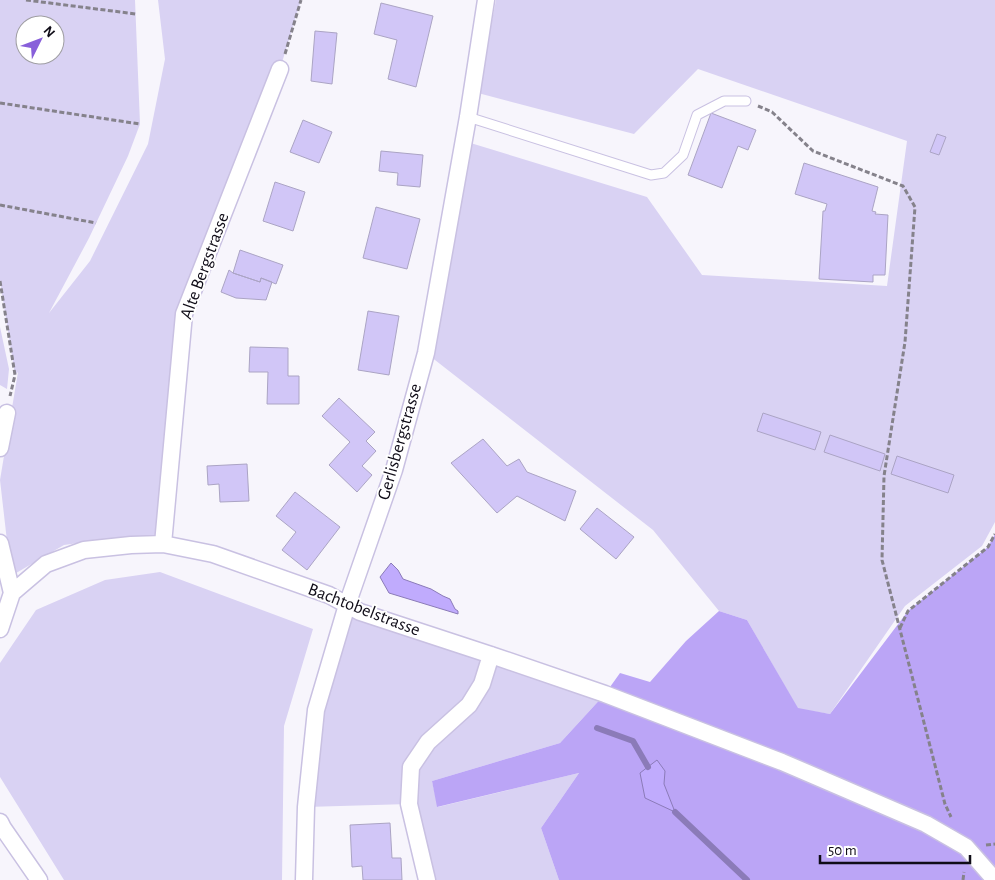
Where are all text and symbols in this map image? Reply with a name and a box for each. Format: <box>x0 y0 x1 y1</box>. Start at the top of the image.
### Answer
north arrow <box>15 15 65 65</box>
text: N <box>40 24 57 40</box>
street label: Alte Bergstrasse <box>177 210 233 322</box>
street label: Gerlisbergstrasse <box>375 382 425 502</box>
street label: Bachtobelstrasse <box>305 580 423 640</box>
scale bar <box>820 832 970 864</box>
text: 50 m <box>828 843 857 858</box>

